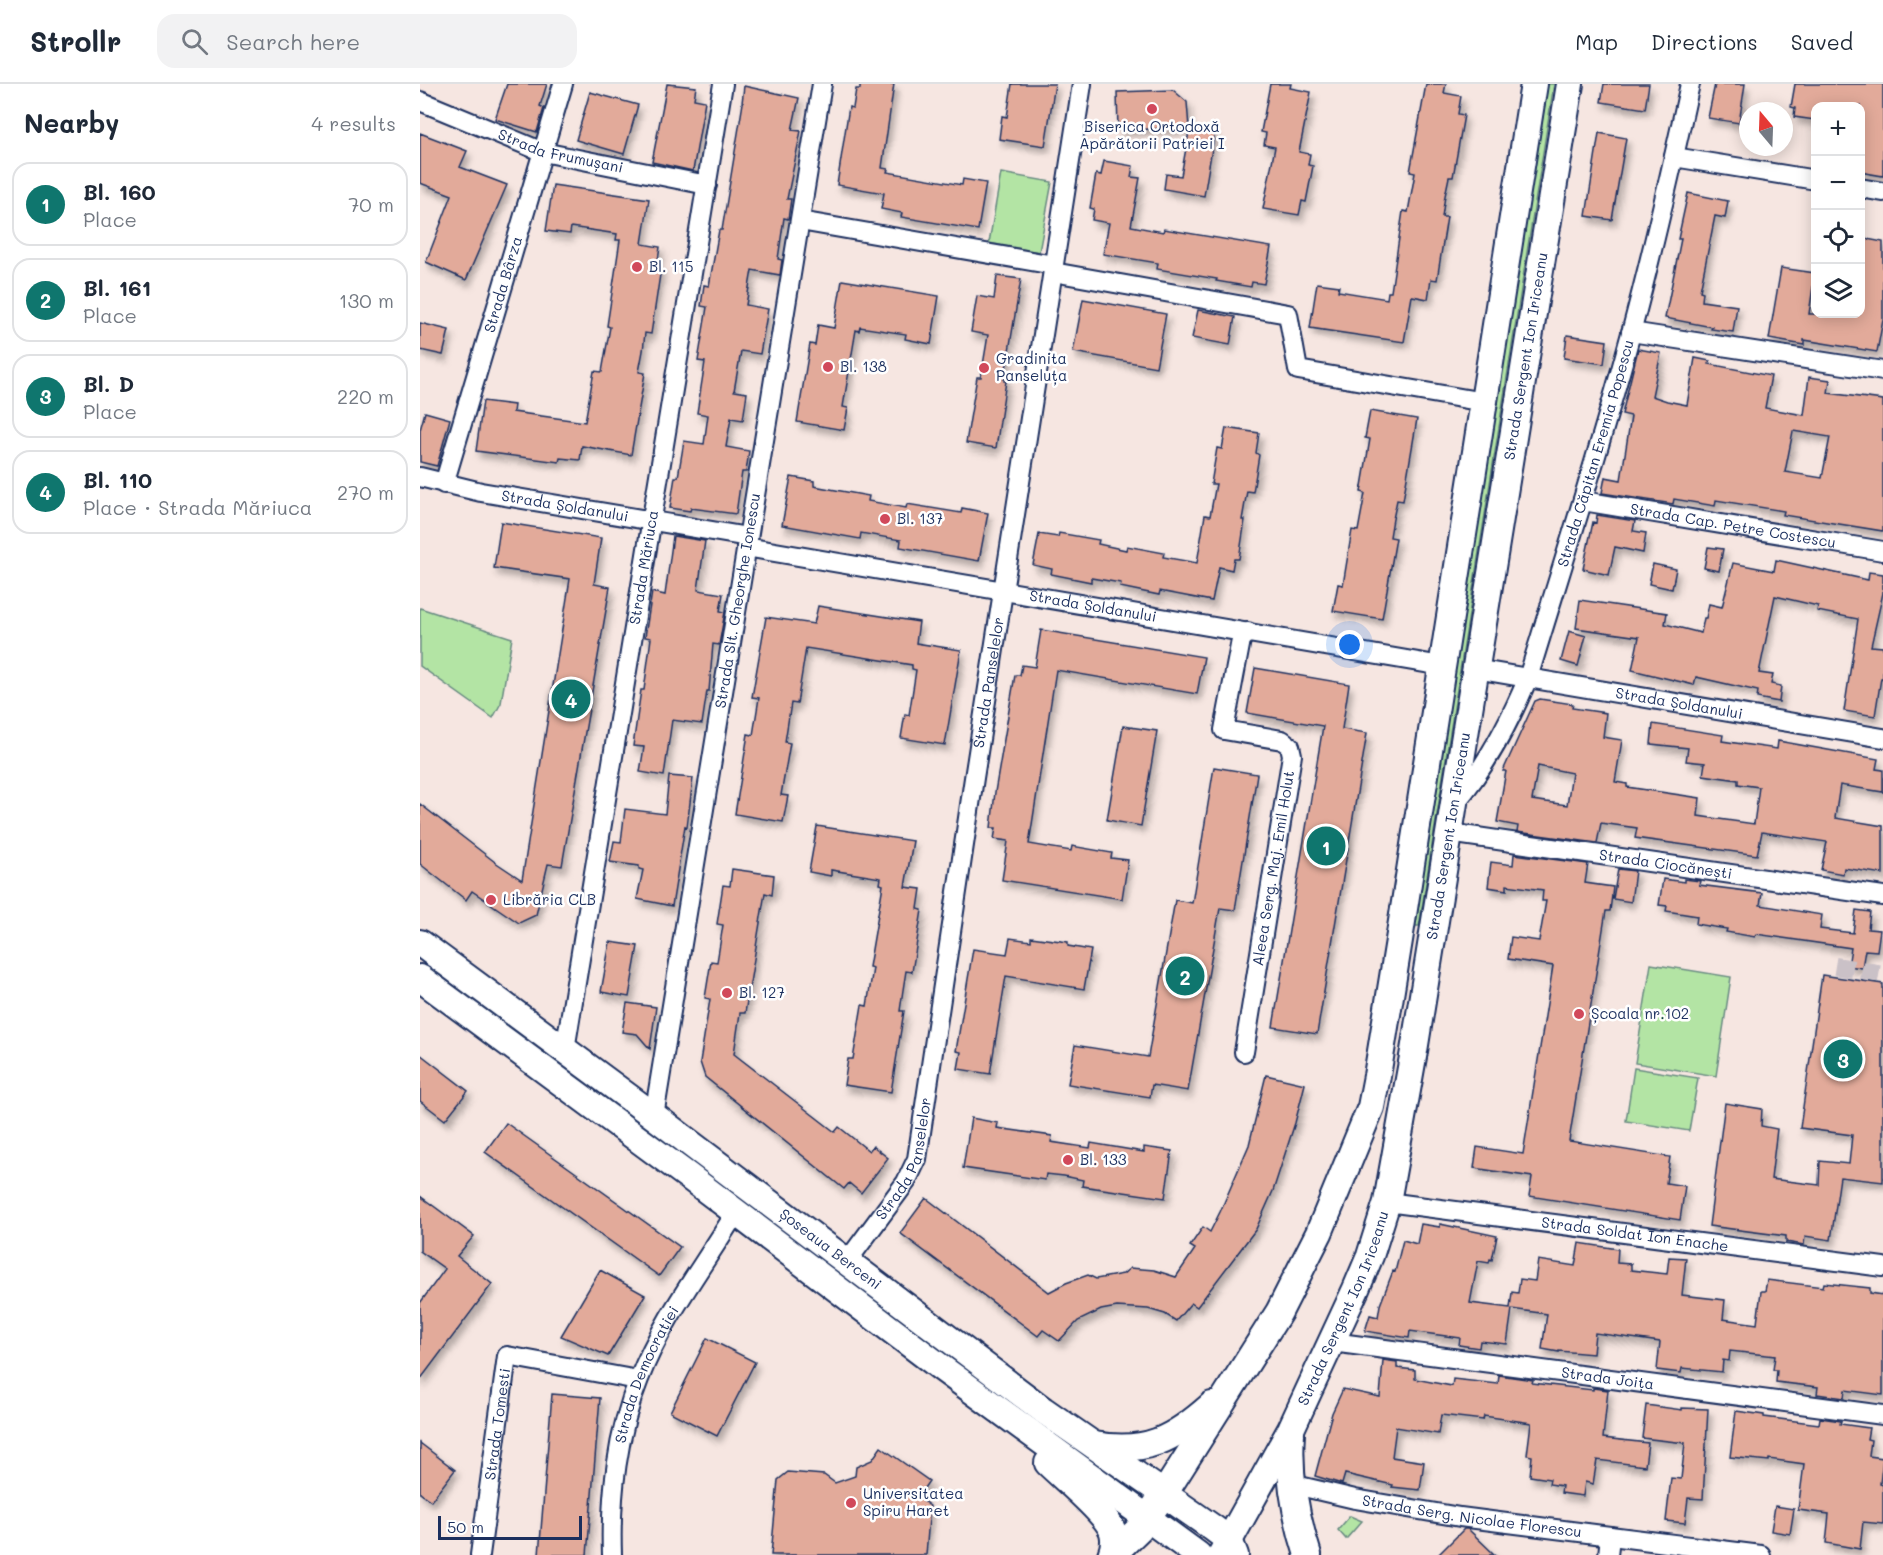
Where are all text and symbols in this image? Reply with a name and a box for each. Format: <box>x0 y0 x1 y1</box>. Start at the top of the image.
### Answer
search box <box>157 14 577 68</box>
text: Strollr <box>30 23 121 59</box>
icon: search <box>178 25 211 58</box>
text: Search here <box>226 27 360 56</box>
text: Map <box>1575 28 1618 55</box>
text: Directions <box>1651 28 1758 55</box>
text: Saved <box>1791 28 1853 55</box>
marker: Biserica Ortodoxă Apărătorii Patriei I <box>1145 102 1159 116</box>
north arrow <box>1739 102 1793 156</box>
map controls <box>1811 102 1865 318</box>
button: + <box>1811 102 1865 156</box>
text: Nearby <box>24 106 119 140</box>
text: 4 results <box>311 110 396 136</box>
place label: Biserica Ortodoxă Apărătorii Patriei I <box>1079 116 1225 153</box>
street label: Strada Frumușani <box>495 123 625 177</box>
button: − <box>1811 156 1865 210</box>
text: Bl. 160 <box>83 177 156 206</box>
text: 1 <box>41 191 50 217</box>
text: 70 m <box>348 191 394 217</box>
text: Place <box>83 206 137 232</box>
button: locate <box>1811 210 1865 264</box>
street label: Strada Bârza <box>479 234 526 335</box>
street label: Strada Sergent Ion Iriceanu <box>1498 251 1552 461</box>
place label: Bl. 115 <box>649 256 693 276</box>
marker: Bl. 115 <box>630 260 644 274</box>
button: layers <box>1811 264 1865 318</box>
text: Bl. 161 <box>83 273 151 302</box>
text: 2 <box>40 287 51 313</box>
text: 130 m <box>339 287 394 313</box>
text: Place <box>83 302 137 328</box>
street label: Strada Căpitan Eremia Popescu <box>1552 337 1638 569</box>
place label: Gradinita Panseluța <box>996 348 1067 386</box>
place label: Bl. 138 <box>840 356 887 376</box>
marker: Bl. 138 <box>821 360 835 374</box>
marker: Gradinita Panseluța <box>977 361 991 375</box>
text: Bl. D <box>83 369 134 398</box>
text: 3 <box>40 383 52 409</box>
text: 220 m <box>337 383 394 409</box>
text: Place <box>83 398 137 424</box>
text: Bl. 110 <box>83 465 152 494</box>
text: 4 <box>39 479 52 505</box>
text: 270 m <box>337 479 394 505</box>
street label: Strada Șoldanului <box>500 485 630 526</box>
street label: Strada Slt. Gheorghe Ionescu <box>710 492 764 710</box>
text: Place · Strada Măriuca <box>83 494 312 520</box>
street label: Strada Cap. Petre Costescu <box>1629 498 1837 552</box>
place label: Bl. 137 <box>897 508 943 528</box>
street label: Strada Măriuca <box>624 509 662 626</box>
marker: Bl. 137 <box>878 512 892 526</box>
street label: Strada Șoldanului <box>1028 585 1158 626</box>
street label: Strada Panselelor <box>968 616 1008 749</box>
your location <box>1335 630 1364 659</box>
pin: 4 <box>552 676 590 722</box>
street label: Strada Șoldanului <box>1614 682 1744 723</box>
street label: Strada Sergent Ion Iriceanu <box>1421 731 1474 941</box>
street label: Aleea Serg. Maj. Emil Holut <box>1247 769 1298 967</box>
pin: 1 <box>1306 824 1346 868</box>
street label: Strada Ciocănești <box>1598 844 1734 883</box>
place label: Librăria CLB <box>503 889 596 909</box>
marker: Librăria CLB <box>484 893 498 907</box>
pin: 2 <box>1166 954 1204 998</box>
place label: Bl. 127 <box>739 982 785 1002</box>
marker: Bl. 127 <box>720 986 734 1000</box>
place label: Școala nr.102 <box>1591 1003 1689 1024</box>
marker: Școala nr.102 <box>1572 1007 1586 1021</box>
pin: 3 <box>1824 1036 1862 1082</box>
street label: Strada Panselelor <box>870 1096 935 1223</box>
place label: Bl. 133 <box>1080 1149 1127 1169</box>
marker: Bl. 133 <box>1061 1153 1075 1167</box>
street label: Șoseaua Berceni <box>775 1203 886 1293</box>
street label: Strada Sergent Ion Iriceanu <box>1292 1208 1393 1408</box>
street label: Strada Soldat Ion Enache <box>1540 1211 1730 1256</box>
street label: Strada Democrației <box>609 1302 683 1445</box>
street label: Strada Joița <box>1560 1361 1655 1394</box>
street label: Strada Tomești <box>479 1367 514 1481</box>
place label: Universitatea Spiru Haret <box>863 1483 964 1520</box>
street label: Strada Serg. Nicolae Florescu <box>1361 1489 1583 1541</box>
marker: Universitatea Spiru Haret <box>844 1496 858 1510</box>
scale bar <box>438 1513 582 1540</box>
text: 50 m <box>447 1516 484 1537</box>

